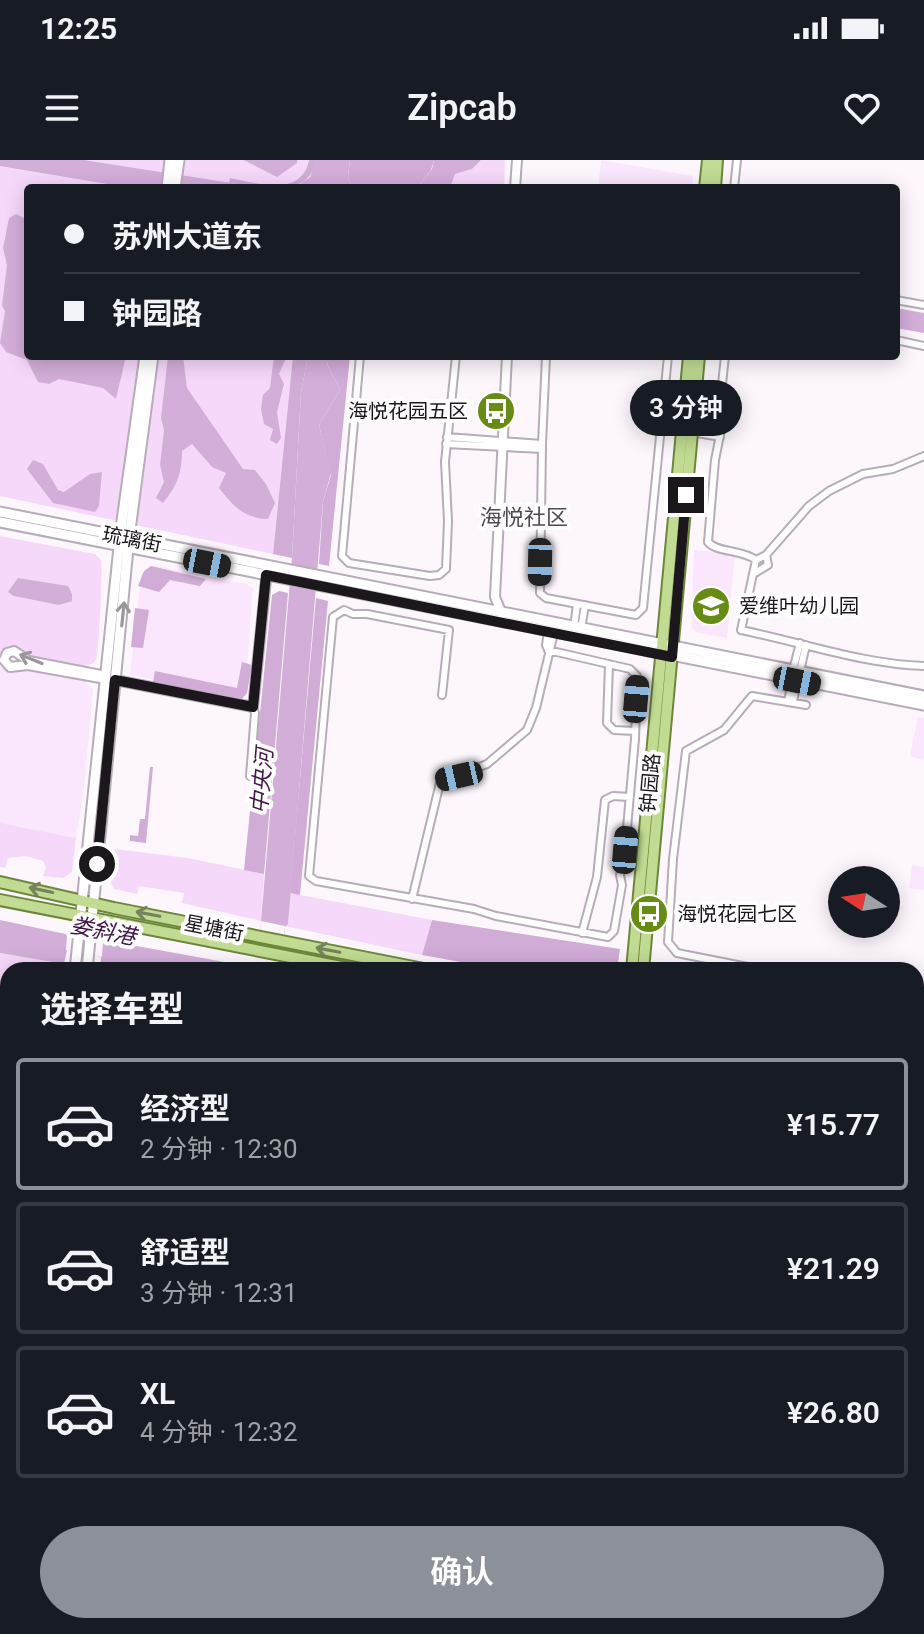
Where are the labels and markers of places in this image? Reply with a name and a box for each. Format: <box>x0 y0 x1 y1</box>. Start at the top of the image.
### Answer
bus stop icon: 海悦花园五区 <box>475 390 517 432</box>
place label: 海悦花园五区 <box>348 399 468 423</box>
school or university icon: 爱维叶幼儿园 <box>690 585 732 627</box>
place label: 爱维叶幼儿园 <box>739 594 859 618</box>
bus stop icon: 海悦花园七区 <box>628 893 670 935</box>
place label: 海悦花园七区 <box>677 902 797 926</box>

